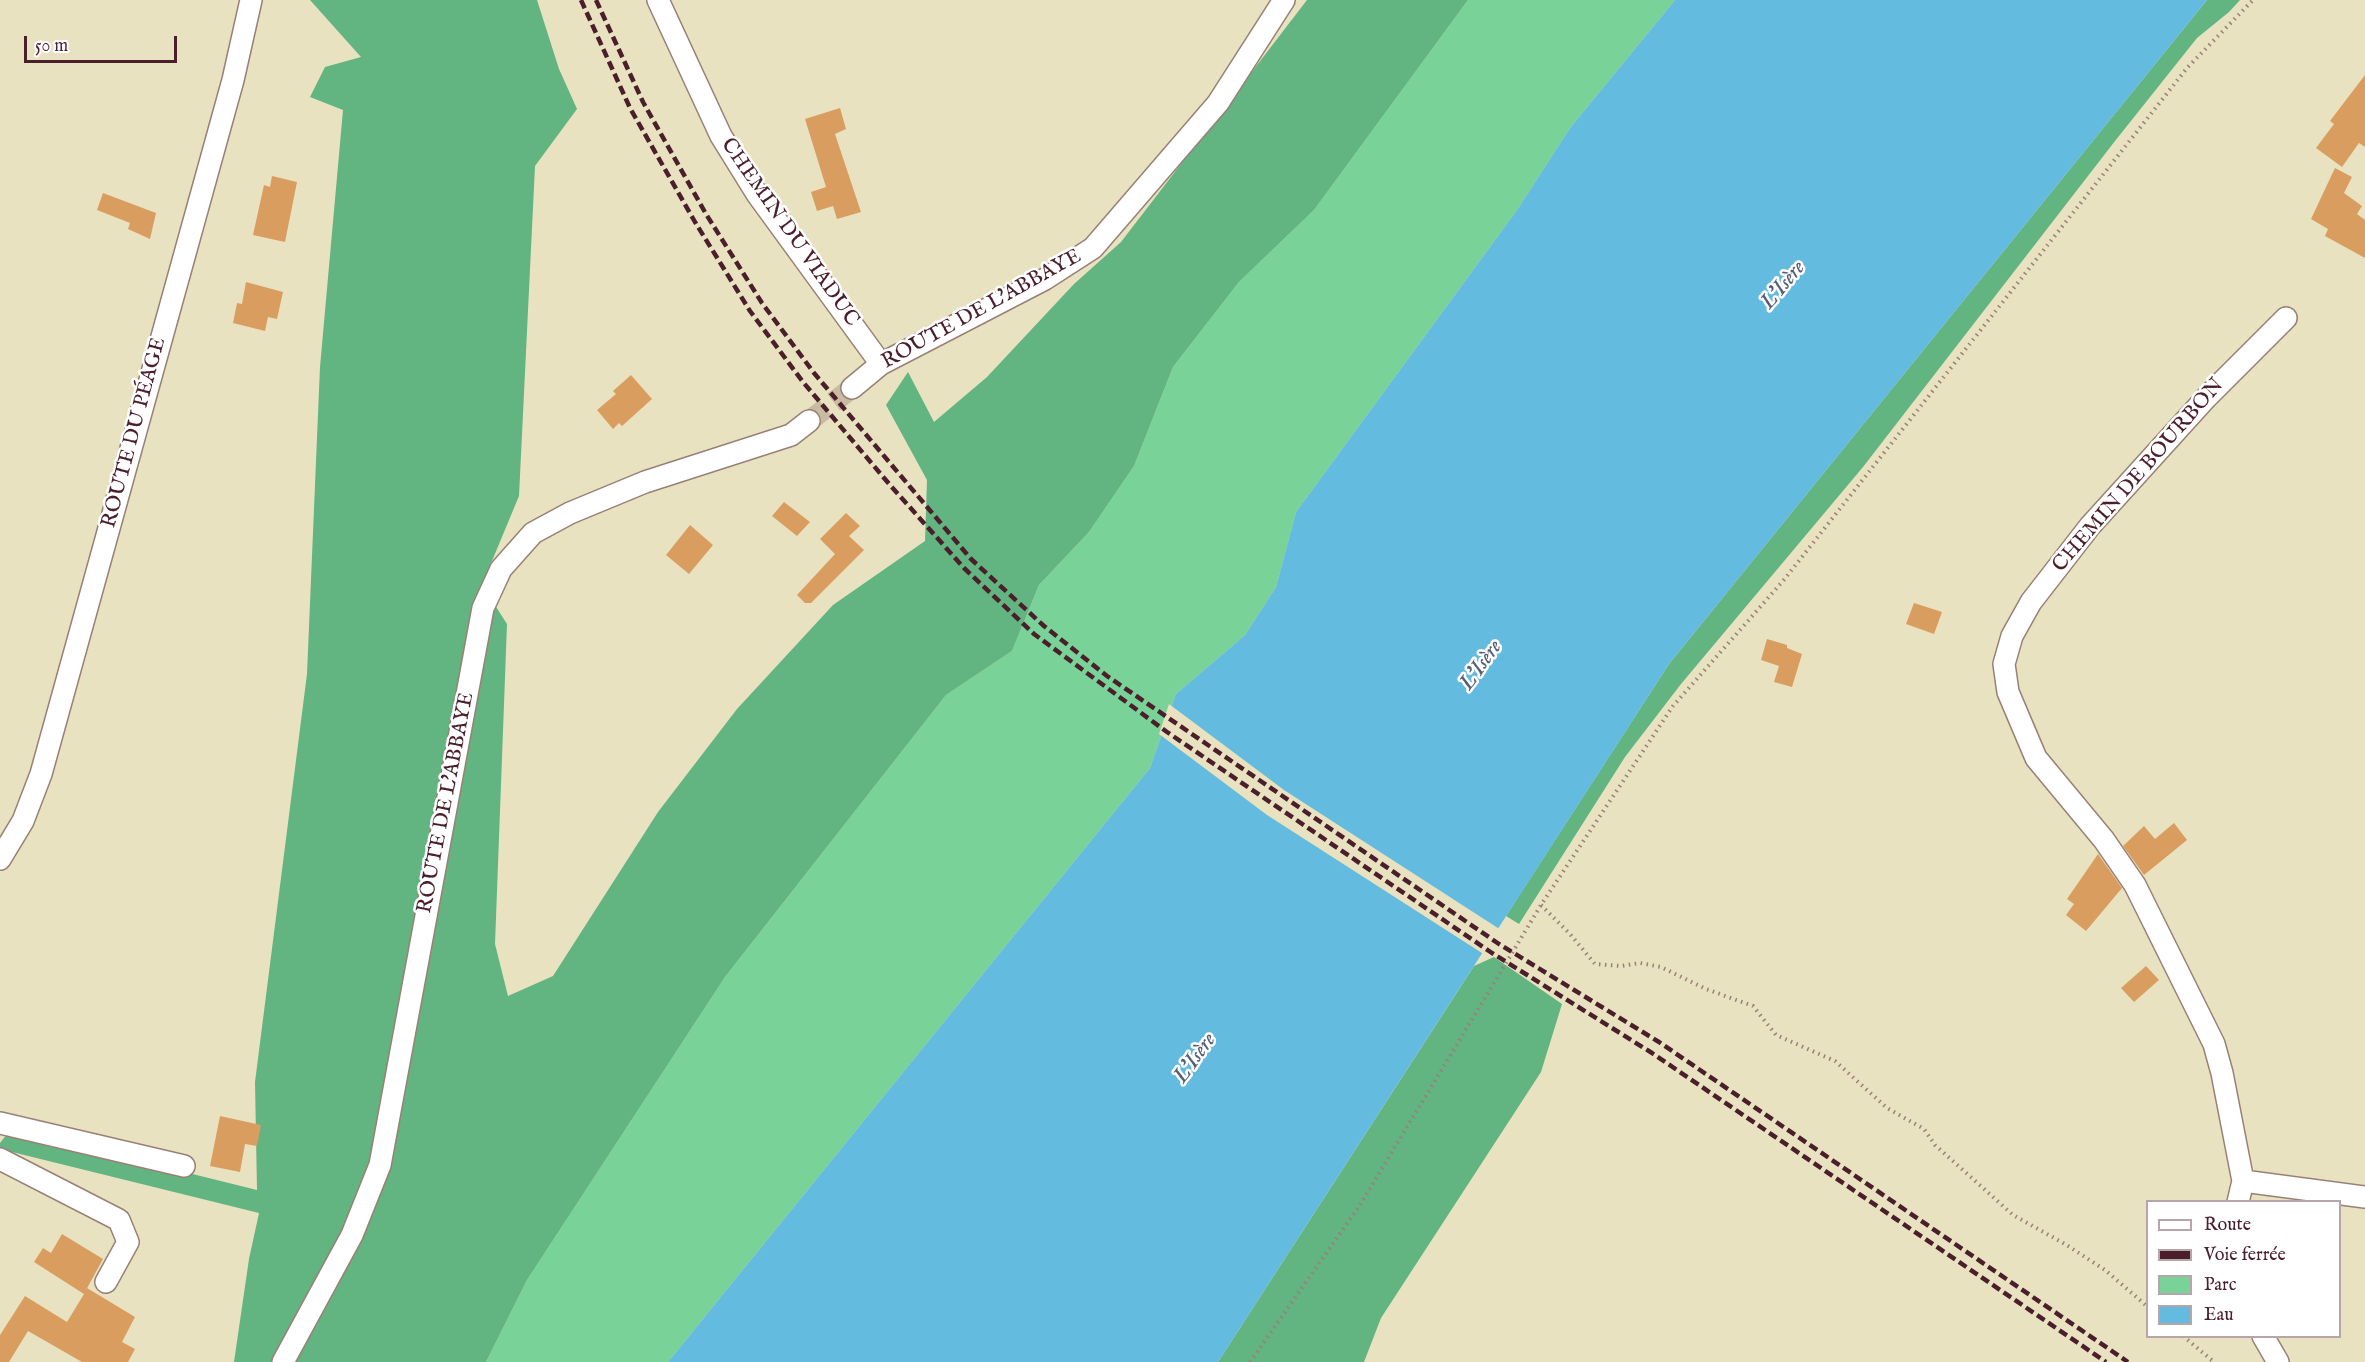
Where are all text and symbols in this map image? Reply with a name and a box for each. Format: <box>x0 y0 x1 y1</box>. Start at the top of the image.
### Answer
scale bar <box>27 24 180 62</box>
text: 50 m <box>35 35 68 58</box>
street label: CHEMIN DU VIADUC <box>714 134 864 332</box>
street label: ROUTE DE L'ABBAYE <box>878 245 1086 375</box>
water label: L'Isère <box>1756 256 1812 316</box>
street label: ROUTE DU PÉAGE <box>97 335 173 531</box>
street label: CHEMIN DE BOURBON <box>2048 374 2230 578</box>
water label: L'Isère <box>1455 636 1509 696</box>
street label: ROUTE DE L'ABBAYE <box>413 690 481 916</box>
water label: L'Isère <box>1169 1029 1223 1089</box>
legend <box>2146 1200 2341 1338</box>
text: Route <box>2204 1214 2251 1237</box>
text: Voie ferrée <box>2204 1244 2286 1267</box>
text: Parc <box>2204 1274 2236 1297</box>
text: Eau <box>2204 1304 2234 1327</box>

